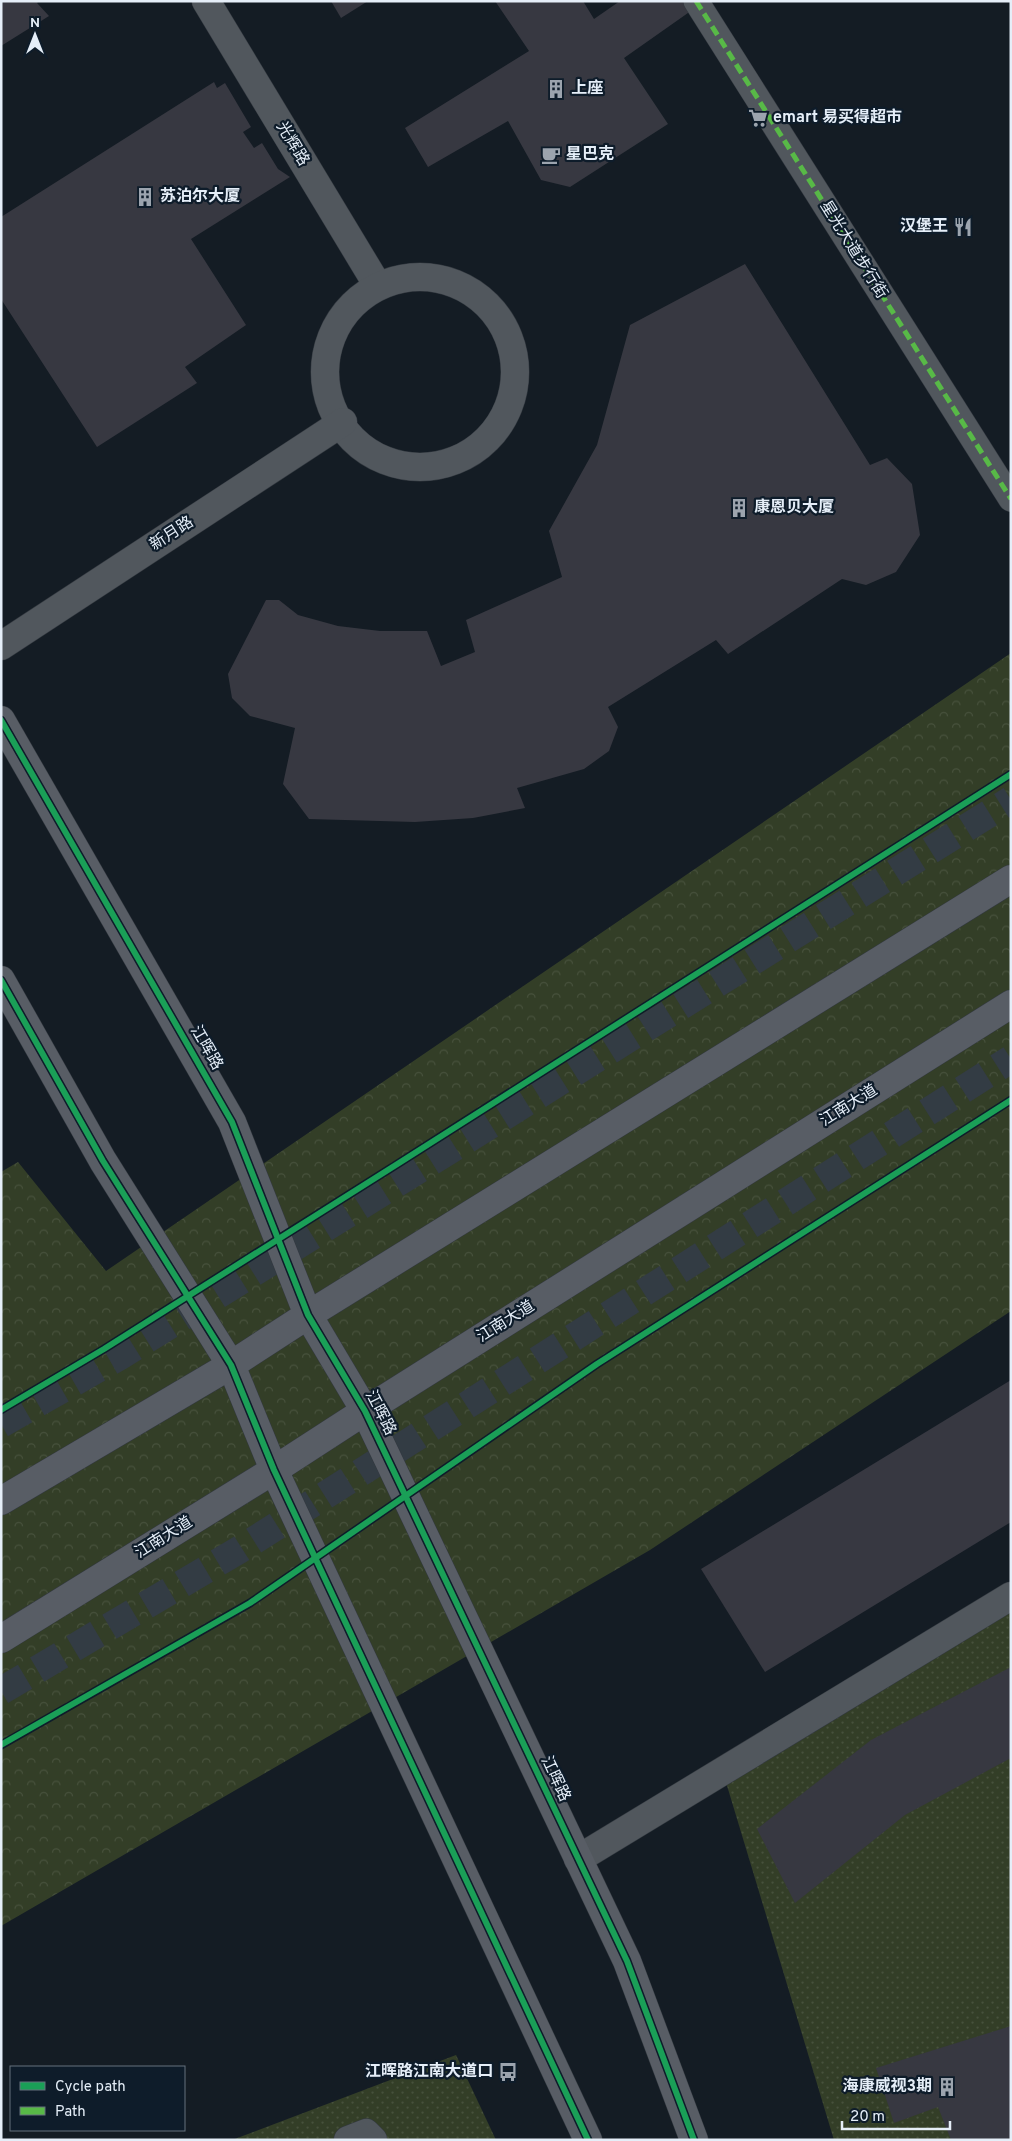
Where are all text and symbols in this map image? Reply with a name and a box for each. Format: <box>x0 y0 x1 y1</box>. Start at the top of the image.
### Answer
north arrow <box>10 10 60 60</box>
text: N <box>30 15 40 32</box>
building icon: 上座 <box>545 78 567 100</box>
place label: 上座 <box>571 79 603 99</box>
supermarket icon: emart 易买得超市 <box>747 107 769 129</box>
place label: emart 易买得超市 <box>773 108 902 128</box>
street label: 光辉路 <box>271 118 313 170</box>
cafe icon: 星巴克 <box>540 144 562 166</box>
place label: 星巴克 <box>566 145 614 165</box>
building icon: 苏泊尔大厦 <box>134 186 156 208</box>
place label: 苏泊尔大厦 <box>160 187 240 207</box>
street label: 星光大道步行街 <box>815 197 891 303</box>
restaurant icon: 汉堡王 <box>952 216 974 238</box>
place label: 汉堡王 <box>900 217 948 237</box>
building icon: 康恩贝大厦 <box>728 497 750 519</box>
place label: 康恩贝大厦 <box>754 498 834 518</box>
street label: 新月路 <box>146 513 198 555</box>
street label: 江晖路 <box>185 1022 227 1074</box>
street label: 江南大道 <box>817 1081 881 1131</box>
street label: 江南大道 <box>474 1297 538 1347</box>
street label: 江晖路 <box>360 1387 400 1439</box>
street label: 江南大道 <box>132 1513 196 1563</box>
street label: 江晖路 <box>536 1753 574 1805</box>
bus stop icon: 江晖路江南大道口 <box>497 2061 519 2083</box>
place label: 江晖路江南大道口 <box>365 2062 493 2082</box>
legend <box>10 2066 185 2131</box>
place label: 海康威视3期 <box>842 2076 932 2097</box>
building icon: 海康威视3期 <box>936 2076 958 2098</box>
text: Cycle path <box>55 2078 126 2097</box>
scale bar <box>842 2098 950 2130</box>
text: Path <box>55 2103 86 2122</box>
text: 20 m <box>850 2108 885 2127</box>

